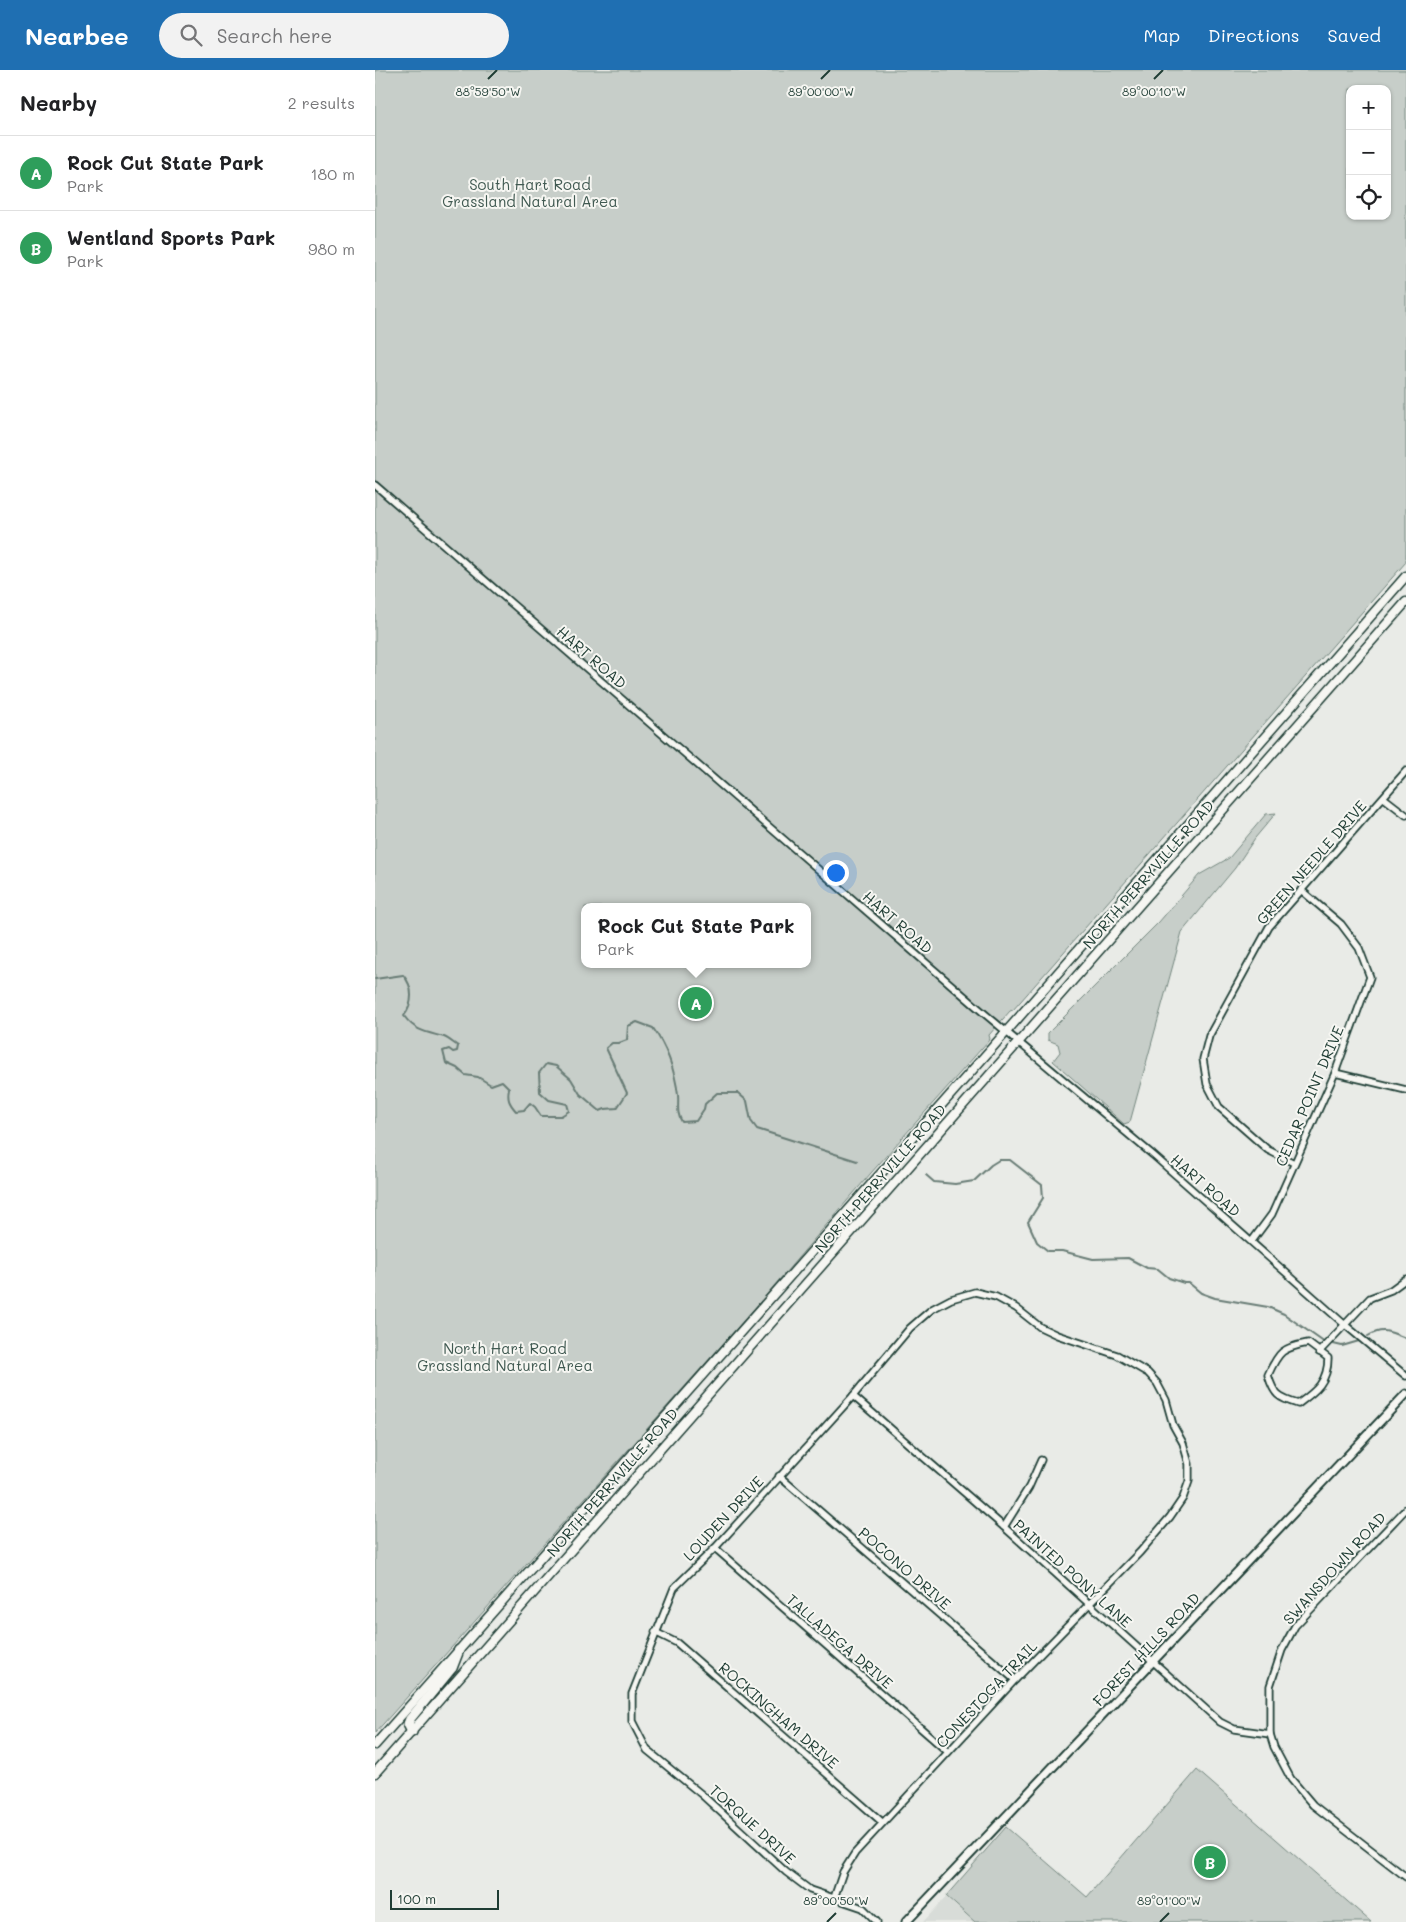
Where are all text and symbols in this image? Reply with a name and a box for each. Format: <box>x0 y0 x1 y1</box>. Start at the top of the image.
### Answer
search box <box>159 13 509 58</box>
text: Nearbee <box>25 20 129 51</box>
icon: search <box>177 21 205 49</box>
text: Search here <box>217 23 332 48</box>
text: Map <box>1143 23 1180 47</box>
text: Directions <box>1208 23 1300 47</box>
text: Saved <box>1328 23 1381 47</box>
text: 88°59'50"W <box>455 83 521 99</box>
text: 89°00'00"W <box>788 83 854 99</box>
text: 89°00'10"W <box>1122 83 1186 99</box>
map controls <box>1346 85 1391 220</box>
button: + <box>1346 85 1391 130</box>
text: Nearby <box>20 89 97 116</box>
text: 2 results <box>288 92 355 113</box>
button: − <box>1346 130 1391 175</box>
text: Rock Cut State Park <box>67 150 264 175</box>
text: A <box>30 163 42 184</box>
text: 180 m <box>310 163 355 184</box>
park label: South Hart Road Grassland Natural Area <box>442 174 618 211</box>
text: Park <box>67 175 103 196</box>
button: locate <box>1346 175 1391 220</box>
text: Wentland Sports Park <box>67 225 275 250</box>
text: B <box>31 238 41 259</box>
text: 980 m <box>308 238 355 259</box>
text: Park <box>67 250 103 271</box>
street label: HART ROAD <box>553 621 631 693</box>
street label: NORTH PERRYVILLE ROAD <box>1078 795 1218 953</box>
street label: GREEN NEEDLE DRIVE <box>1252 795 1371 928</box>
your location <box>823 860 849 886</box>
street label: HART ROAD <box>859 886 937 958</box>
popup <box>581 903 811 968</box>
text: Rock Cut State Park <box>598 913 794 938</box>
text: Park <box>598 938 634 959</box>
pin: A <box>680 984 712 1022</box>
street label: CEDAR POINT DRIVE <box>1270 1022 1348 1169</box>
street label: NORTH PERRYVILLE ROAD <box>810 1099 950 1257</box>
street label: HART ROAD <box>1167 1149 1245 1221</box>
park label: North Hart Road Grassland Natural Area <box>417 1338 593 1375</box>
street label: NORTH PERRYVILLE ROAD <box>542 1403 682 1561</box>
street label: LOUDEN DRIVE <box>678 1471 768 1565</box>
street label: SWANSDOWN ROAD <box>1278 1507 1390 1629</box>
street label: PAINTED PONY LANE <box>1010 1514 1137 1632</box>
street label: POCONO DRIVE <box>855 1522 956 1614</box>
street label: FOREST HILLS ROAD <box>1088 1588 1204 1710</box>
street label: TALLADEGA DRIVE <box>783 1589 898 1693</box>
street label: CONESTOGA TRAIL <box>931 1636 1041 1752</box>
street label: ROCKINGHAM DRIVE <box>715 1657 843 1773</box>
street label: TORQUE DRIVE <box>706 1780 801 1868</box>
pin: B <box>1194 1843 1226 1881</box>
scale bar <box>390 1887 499 1910</box>
text: 100 m <box>397 1889 436 1908</box>
text: 89°00'50"W <box>803 1892 869 1908</box>
text: 89°01'00"W <box>1137 1892 1201 1908</box>

